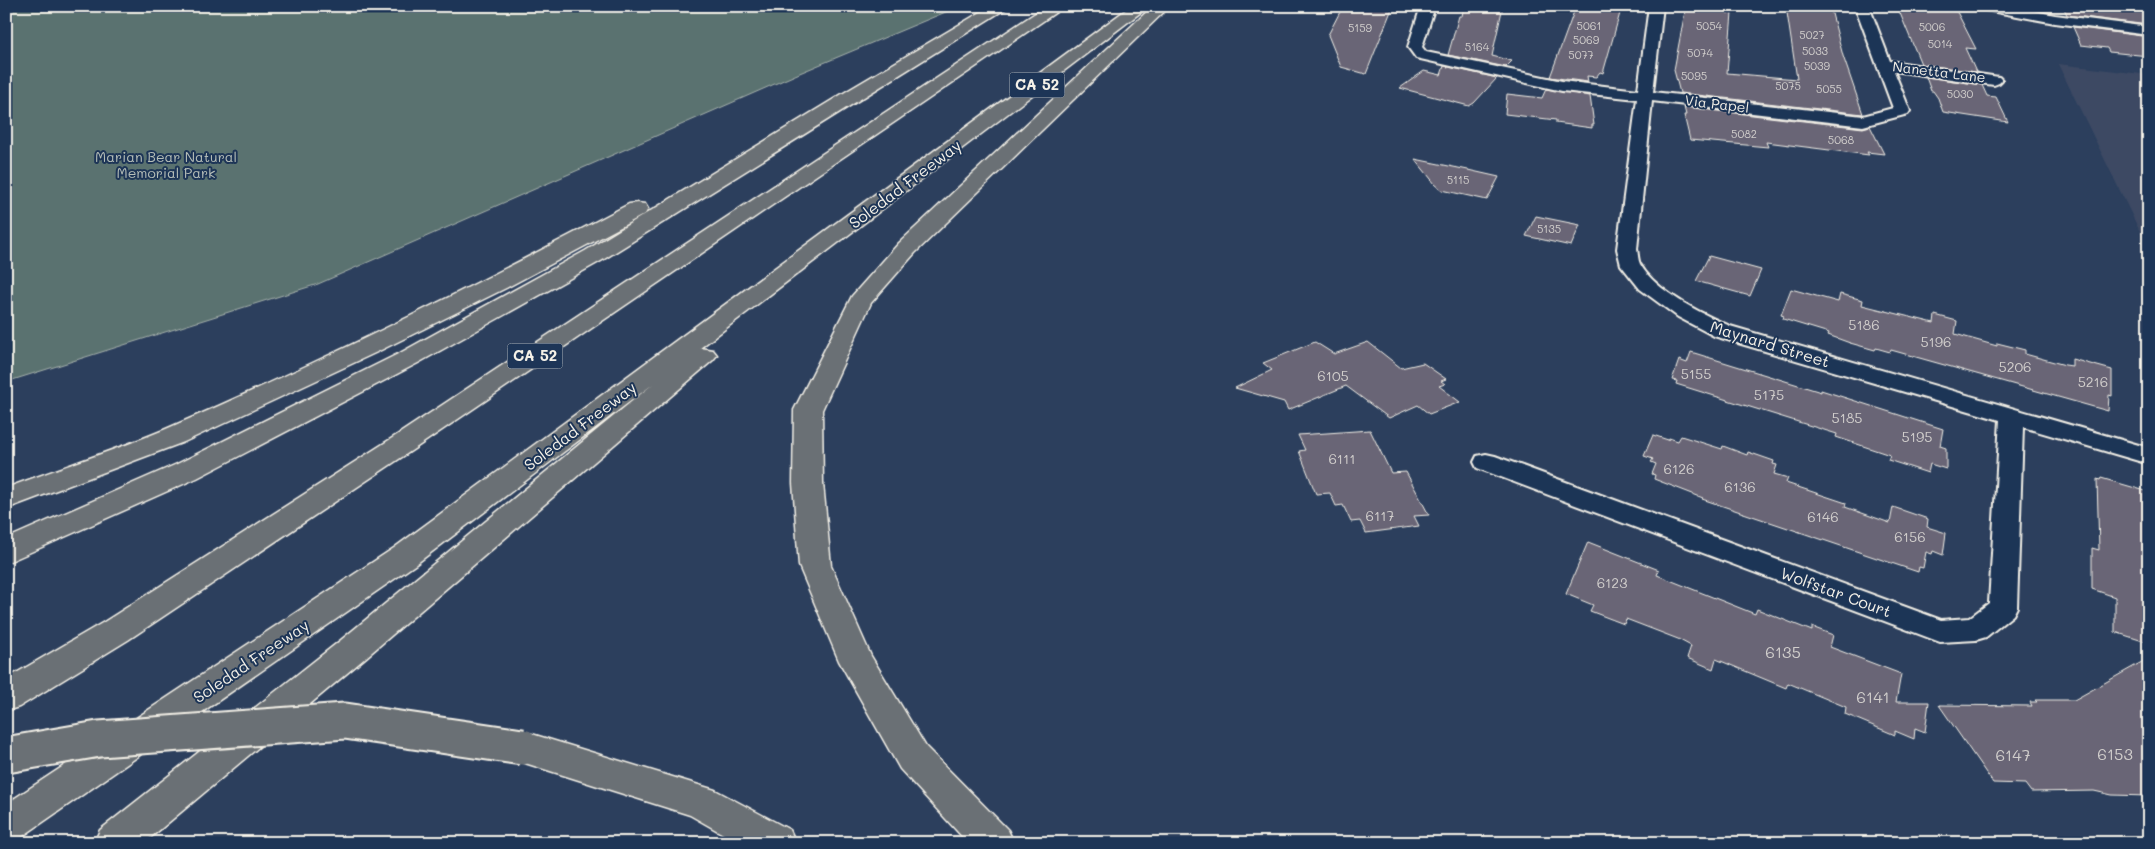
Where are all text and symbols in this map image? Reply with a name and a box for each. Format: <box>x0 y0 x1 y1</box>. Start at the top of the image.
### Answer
house number: 5061 <box>1577 18 1601 33</box>
house number: 5054 <box>1696 18 1723 33</box>
house number: 5006 <box>1919 19 1945 34</box>
house number: 5159 <box>1348 20 1373 35</box>
house number: 5027 <box>1799 27 1825 42</box>
house number: 5069 <box>1573 32 1600 47</box>
house number: 5014 <box>1928 36 1953 51</box>
house number: 5164 <box>1465 39 1490 54</box>
house number: 5033 <box>1802 43 1829 58</box>
house number: 5074 <box>1687 45 1713 60</box>
house number: 5077 <box>1568 47 1594 62</box>
street label: Nanetta Lane <box>1891 56 1987 87</box>
house number: 5039 <box>1804 58 1831 73</box>
house number: 5095 <box>1681 68 1707 83</box>
road number: CA 52 <box>1010 72 1064 98</box>
house number: 5075 <box>1775 78 1801 93</box>
house number: 5055 <box>1816 81 1842 96</box>
house number: 5030 <box>1947 86 1973 101</box>
street label: Via Papel <box>1684 90 1750 117</box>
house number: 5082 <box>1731 126 1757 141</box>
house number: 5068 <box>1828 132 1855 147</box>
street label: Soledad Freeway <box>844 134 965 233</box>
park label: Marian Bear Natural Memorial Park <box>95 147 237 182</box>
house number: 5115 <box>1447 172 1469 187</box>
house number: 5135 <box>1537 221 1561 236</box>
street label: Maynard Street <box>1708 315 1833 372</box>
house number: 5186 <box>1848 315 1880 334</box>
house number: 5196 <box>1920 332 1952 351</box>
road number: CA 52 <box>508 344 562 368</box>
house number: 5206 <box>1998 357 2032 376</box>
house number: 5155 <box>1681 364 1711 383</box>
house number: 6105 <box>1317 366 1349 385</box>
house number: 5216 <box>2078 372 2108 391</box>
street label: Soledad Freeway <box>519 376 640 475</box>
house number: 5175 <box>1754 385 1784 404</box>
house number: 5185 <box>1831 408 1863 427</box>
house number: 5195 <box>1902 427 1932 446</box>
house number: 6111 <box>1328 449 1356 468</box>
house number: 6126 <box>1664 459 1694 478</box>
house number: 6136 <box>1724 477 1756 496</box>
house number: 6117 <box>1366 506 1395 525</box>
house number: 6146 <box>1807 507 1839 526</box>
house number: 6156 <box>1894 527 1926 546</box>
street label: Wolfstar Court <box>1778 562 1894 621</box>
house number: 6123 <box>1597 573 1627 592</box>
street label: Soledad Freeway <box>189 614 313 707</box>
house number: 6135 <box>1765 641 1801 662</box>
house number: 6141 <box>1856 686 1890 707</box>
house number: 6153 <box>2097 743 2133 764</box>
house number: 6147 <box>1995 744 2031 765</box>

